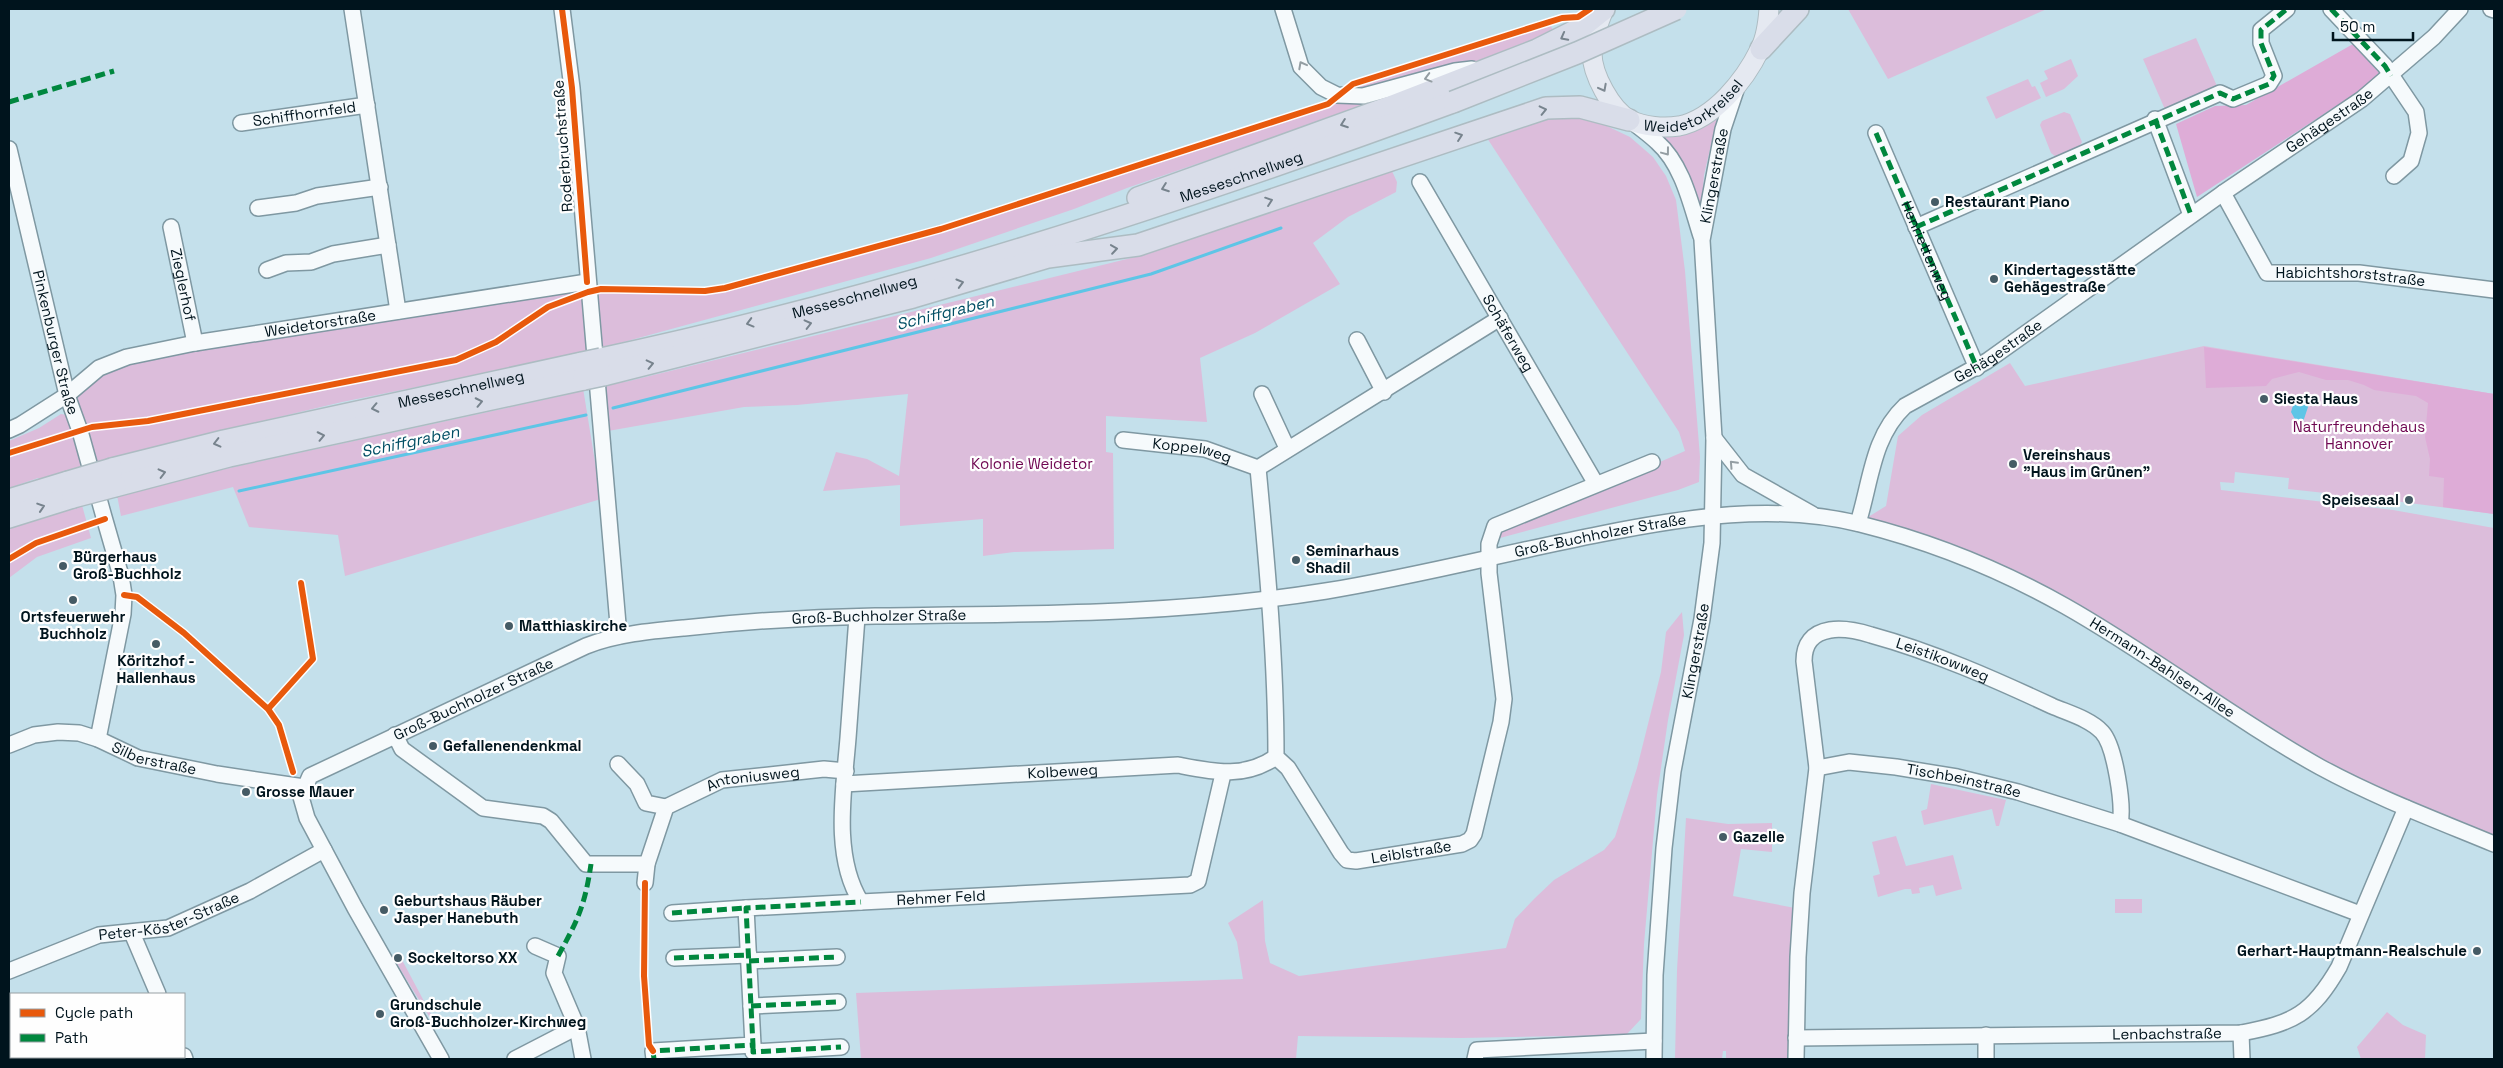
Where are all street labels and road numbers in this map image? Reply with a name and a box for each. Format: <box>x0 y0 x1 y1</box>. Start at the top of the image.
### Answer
street label: Weidetorkreisel <box>1642 76 1747 136</box>
street label: Roderbruchstraße <box>548 79 577 213</box>
street label: Gehägestraße <box>2282 84 2377 157</box>
street label: Schiffhornfeld <box>251 97 357 130</box>
street label: Klingerstraße <box>1695 126 1732 225</box>
street label: Messeschnellweg <box>1177 147 1305 206</box>
street label: Henriettenweg <box>1897 198 1957 303</box>
street label: Zieglerhof <box>167 247 200 323</box>
street label: Habichtshorststraße <box>2276 263 2427 290</box>
street label: Pinkenburger Straße <box>29 268 83 417</box>
street label: Messeschnellweg <box>790 270 919 322</box>
street label: Schäferweg <box>1478 291 1539 375</box>
street label: Weidetorstraße <box>263 305 377 341</box>
street label: Gehägestraße <box>1950 315 2046 386</box>
street label: Messeschnellweg <box>396 366 526 412</box>
street label: Koppelweg <box>1152 433 1234 467</box>
street label: Groß-Buchholzer Straße <box>1512 509 1687 561</box>
street label: Klingerstraße <box>1677 602 1713 700</box>
street label: Groß-Buchholzer Straße <box>791 605 967 628</box>
street label: Hermann-Bahlsen-Allee <box>2087 613 2239 722</box>
street label: Leistikowweg <box>1894 633 1992 686</box>
street label: Groß-Buchholzer Straße <box>390 653 556 744</box>
street label: Silberstraße <box>109 737 198 779</box>
street label: Tischbeinstraße <box>1905 759 2023 801</box>
street label: Kolbeweg <box>1027 760 1098 783</box>
street label: Antoniusweg <box>703 762 800 795</box>
street label: Leiblstraße <box>1370 836 1453 867</box>
street label: Rehmer Feld <box>896 886 986 909</box>
street label: Peter-Köster-Straße <box>97 887 242 944</box>
street label: Lenbachstraße <box>2112 1023 2222 1043</box>

